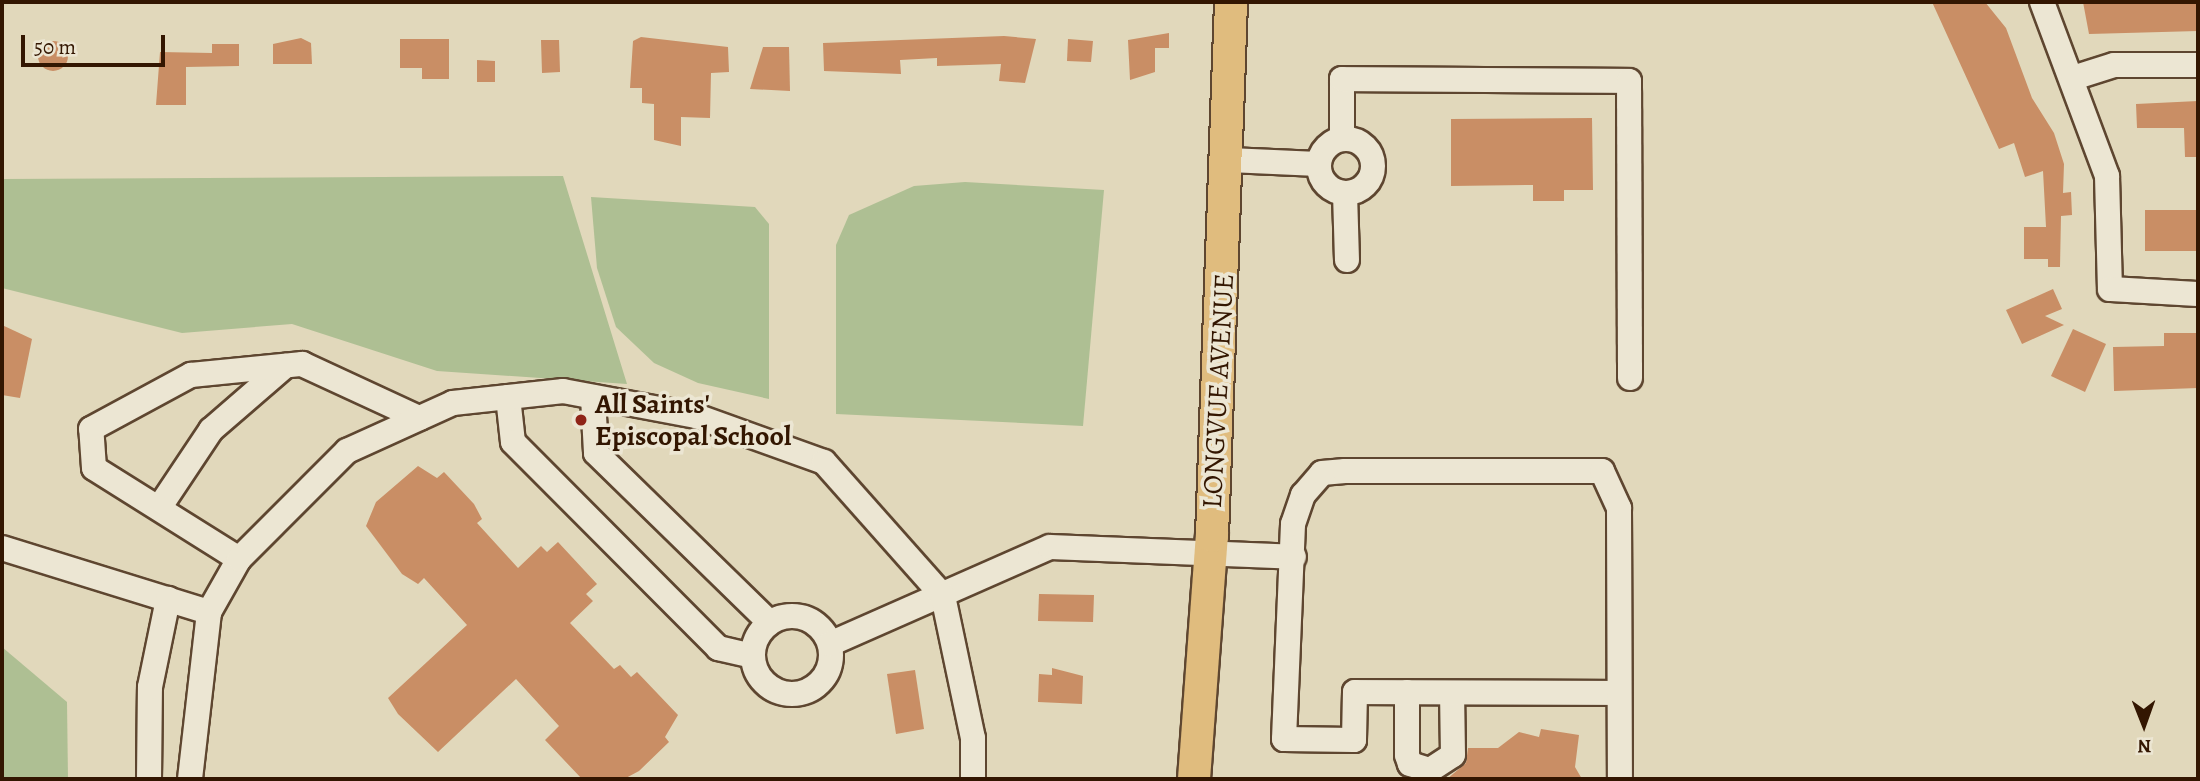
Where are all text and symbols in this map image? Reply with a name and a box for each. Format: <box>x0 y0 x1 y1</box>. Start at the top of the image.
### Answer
scale bar <box>24 21 168 65</box>
text: 50 m <box>34 33 76 61</box>
street label: LONGVUE AVENUE <box>1195 273 1241 509</box>
place label: All Saints' Episcopal School <box>595 387 791 453</box>
marker: All Saints' Episcopal School <box>573 412 589 428</box>
north arrow <box>2109 690 2179 760</box>
text: N <box>2137 733 2152 759</box>

